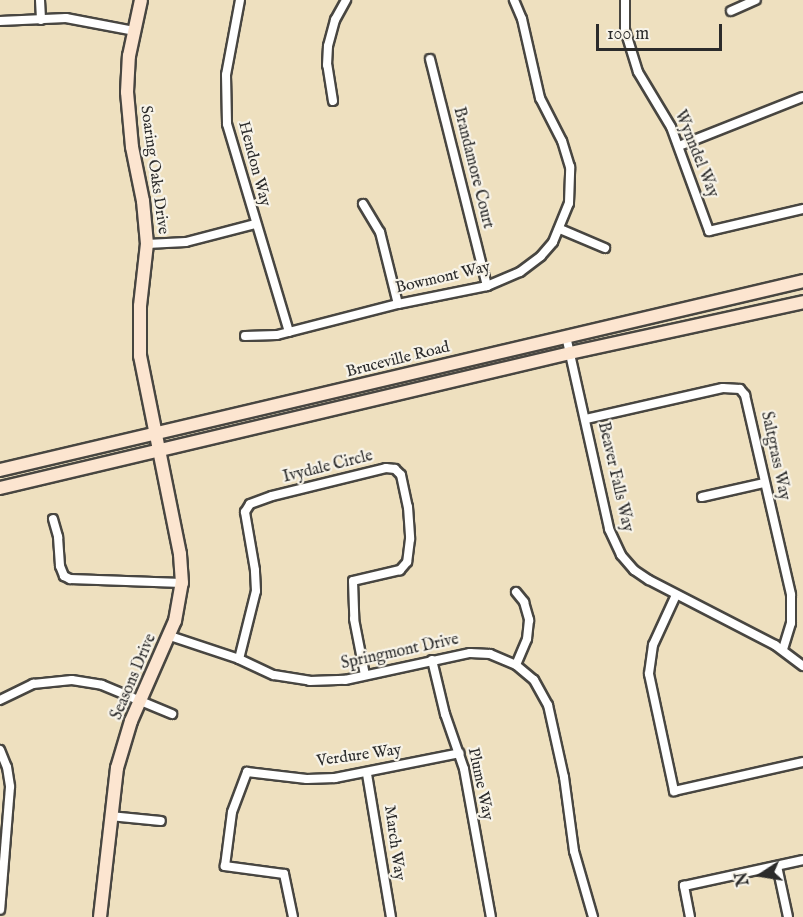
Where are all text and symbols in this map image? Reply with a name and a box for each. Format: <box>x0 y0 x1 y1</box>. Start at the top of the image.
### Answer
scale bar <box>599 12 725 50</box>
text: 100 m <box>607 23 649 46</box>
street label: Soaring Oaks Drive <box>135 104 173 236</box>
street label: Brandamore Court <box>449 105 497 231</box>
street label: Wynndel Way <box>670 107 722 201</box>
street label: Hendon Way <box>233 119 275 209</box>
street label: Bowmont Way <box>394 258 492 298</box>
street label: Bruceville Road <box>344 338 452 382</box>
street label: Saltgrass Way <box>756 410 794 502</box>
street label: Beaver Falls Way <box>593 420 637 534</box>
street label: Ivydale Circle <box>281 447 375 487</box>
street label: Springmont Drive <box>339 630 461 674</box>
street label: Seasons Drive <box>107 631 161 723</box>
street label: Verdure Way <box>315 741 403 771</box>
street label: Plume Way <box>463 746 497 822</box>
street label: March Way <box>379 804 409 882</box>
north arrow <box>731 845 791 905</box>
text: N <box>732 870 755 888</box>

